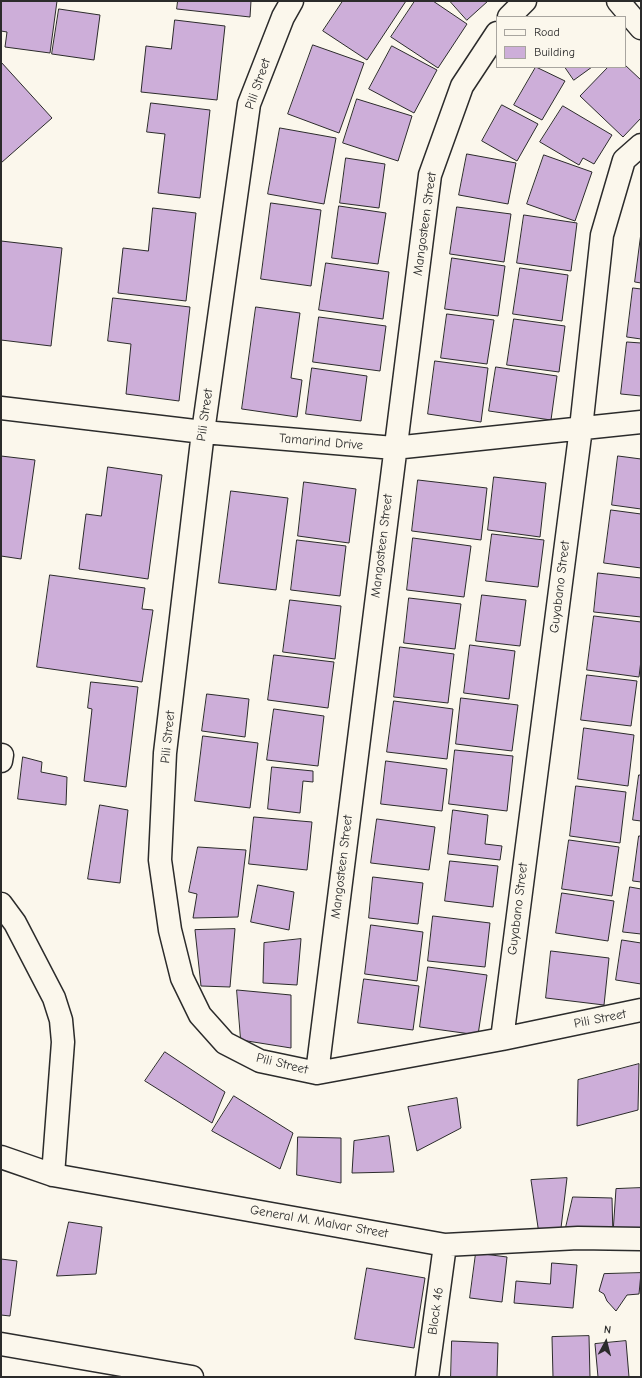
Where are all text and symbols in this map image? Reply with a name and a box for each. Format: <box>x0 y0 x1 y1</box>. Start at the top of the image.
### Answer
legend <box>496 16 626 68</box>
text: Road <box>534 25 560 39</box>
text: Building <box>534 45 575 59</box>
street label: Pili Street <box>242 56 274 112</box>
street label: Mangosteen Street <box>410 171 440 277</box>
street label: Pili Street <box>194 388 216 442</box>
street label: Tamarind Drive <box>278 431 364 453</box>
street label: Mangosteen Street <box>368 493 396 599</box>
street label: Guyabano Street <box>547 540 573 634</box>
street label: Pili Street <box>157 710 179 764</box>
street label: Mangosteen Street <box>328 814 356 920</box>
street label: Guyabano Street <box>505 862 531 956</box>
street label: Pili Street <box>573 1006 627 1032</box>
street label: Pili Street <box>254 1050 310 1078</box>
street label: General M. Malvar Street <box>249 1202 389 1242</box>
street label: Block 46 <box>425 1286 447 1336</box>
north arrow <box>586 1322 626 1362</box>
text: N <box>603 1323 612 1336</box>

